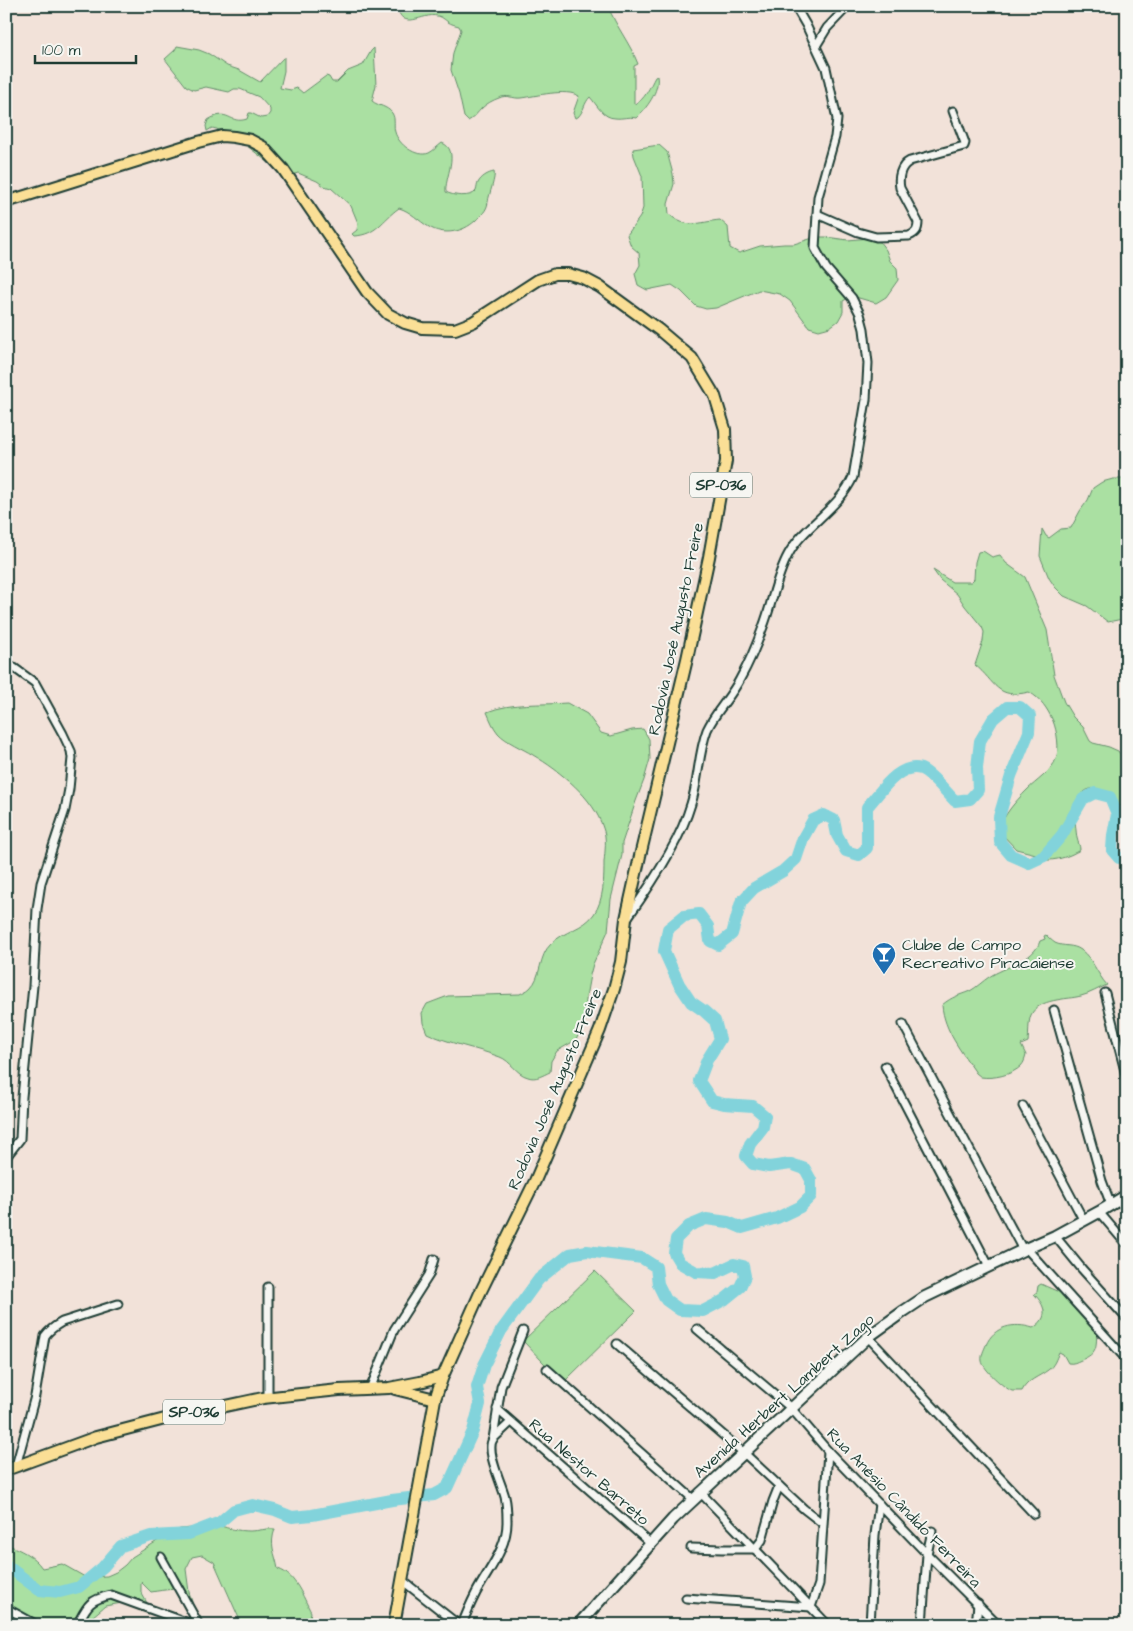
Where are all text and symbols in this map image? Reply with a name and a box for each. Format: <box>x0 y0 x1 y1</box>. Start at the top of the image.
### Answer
scale bar <box>35 32 136 64</box>
text: 100 m <box>42 40 81 61</box>
road number: SP-036 <box>690 472 752 498</box>
street label: Rodovia José Augusto Freire <box>643 520 710 737</box>
place label: Clube de Campo Recreativo Piracaiense <box>902 934 1074 974</box>
bar icon: Clube de Campo Recreativo Piracaiense <box>871 941 897 975</box>
street label: Rodovia José Augusto Freire <box>503 985 608 1193</box>
street label: Avenida Herbert Lambert Zago <box>689 1309 880 1484</box>
road number: SP-036 <box>163 1400 225 1424</box>
street label: Rua Nestor Barreto <box>524 1414 654 1530</box>
street label: Rua Anésio Cândido Ferreira <box>822 1423 986 1593</box>

